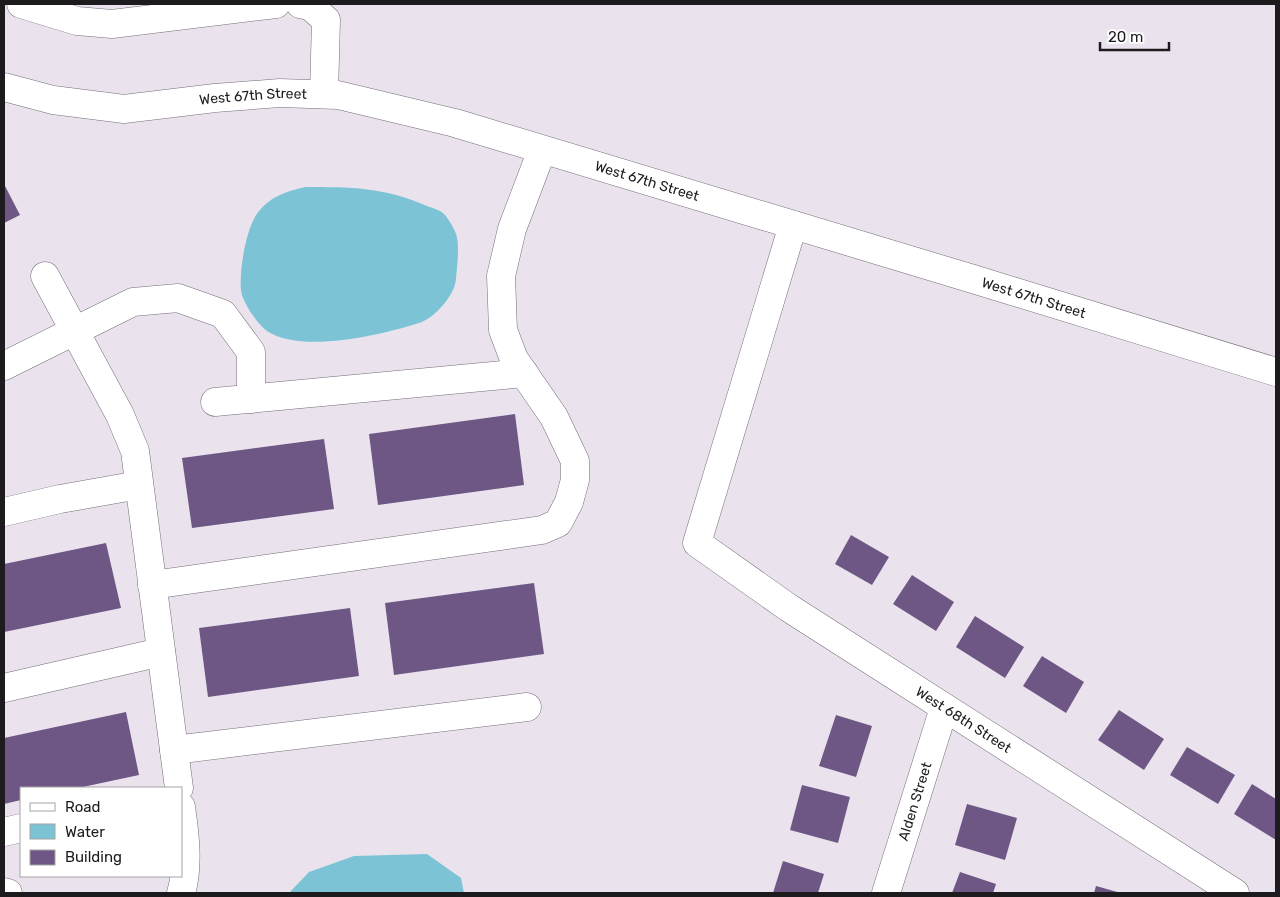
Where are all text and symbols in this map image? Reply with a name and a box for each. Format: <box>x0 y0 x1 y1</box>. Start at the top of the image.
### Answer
scale bar <box>1100 20 1169 52</box>
text: 20 m <box>1108 28 1143 46</box>
street label: West 67th Street <box>198 85 308 109</box>
street label: West 67th Street <box>593 158 702 205</box>
street label: West 67th Street <box>980 274 1088 322</box>
street label: West 68th Street <box>912 683 1015 757</box>
street label: Alden Street <box>895 760 936 843</box>
legend <box>20 787 182 877</box>
text: Road <box>65 798 101 816</box>
text: Water <box>65 823 105 841</box>
text: Building <box>65 848 122 866</box>

